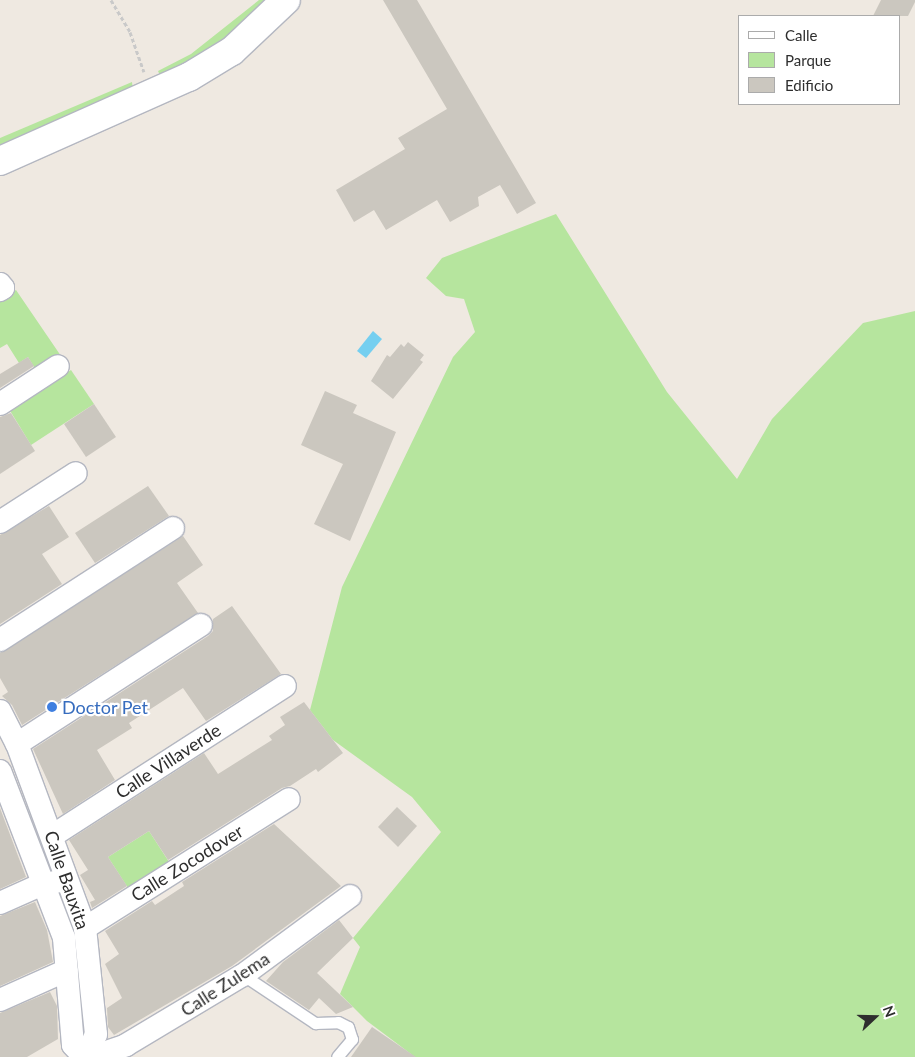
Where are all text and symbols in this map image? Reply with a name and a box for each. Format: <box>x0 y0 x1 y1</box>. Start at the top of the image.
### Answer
legend <box>738 15 900 105</box>
text: Calle <box>785 26 817 44</box>
text: Parque <box>785 51 831 69</box>
text: Edificio <box>785 76 833 94</box>
place label: Doctor Pet <box>62 696 148 718</box>
marker: Doctor Pet <box>46 701 58 713</box>
street label: Calle Villaverde <box>111 719 225 803</box>
street label: Calle Zocodover <box>127 820 247 906</box>
street label: Calle Bauxita <box>40 828 94 932</box>
street label: Calle Zulema <box>177 947 273 1021</box>
north arrow <box>850 992 900 1042</box>
text: N <box>880 1003 899 1020</box>

